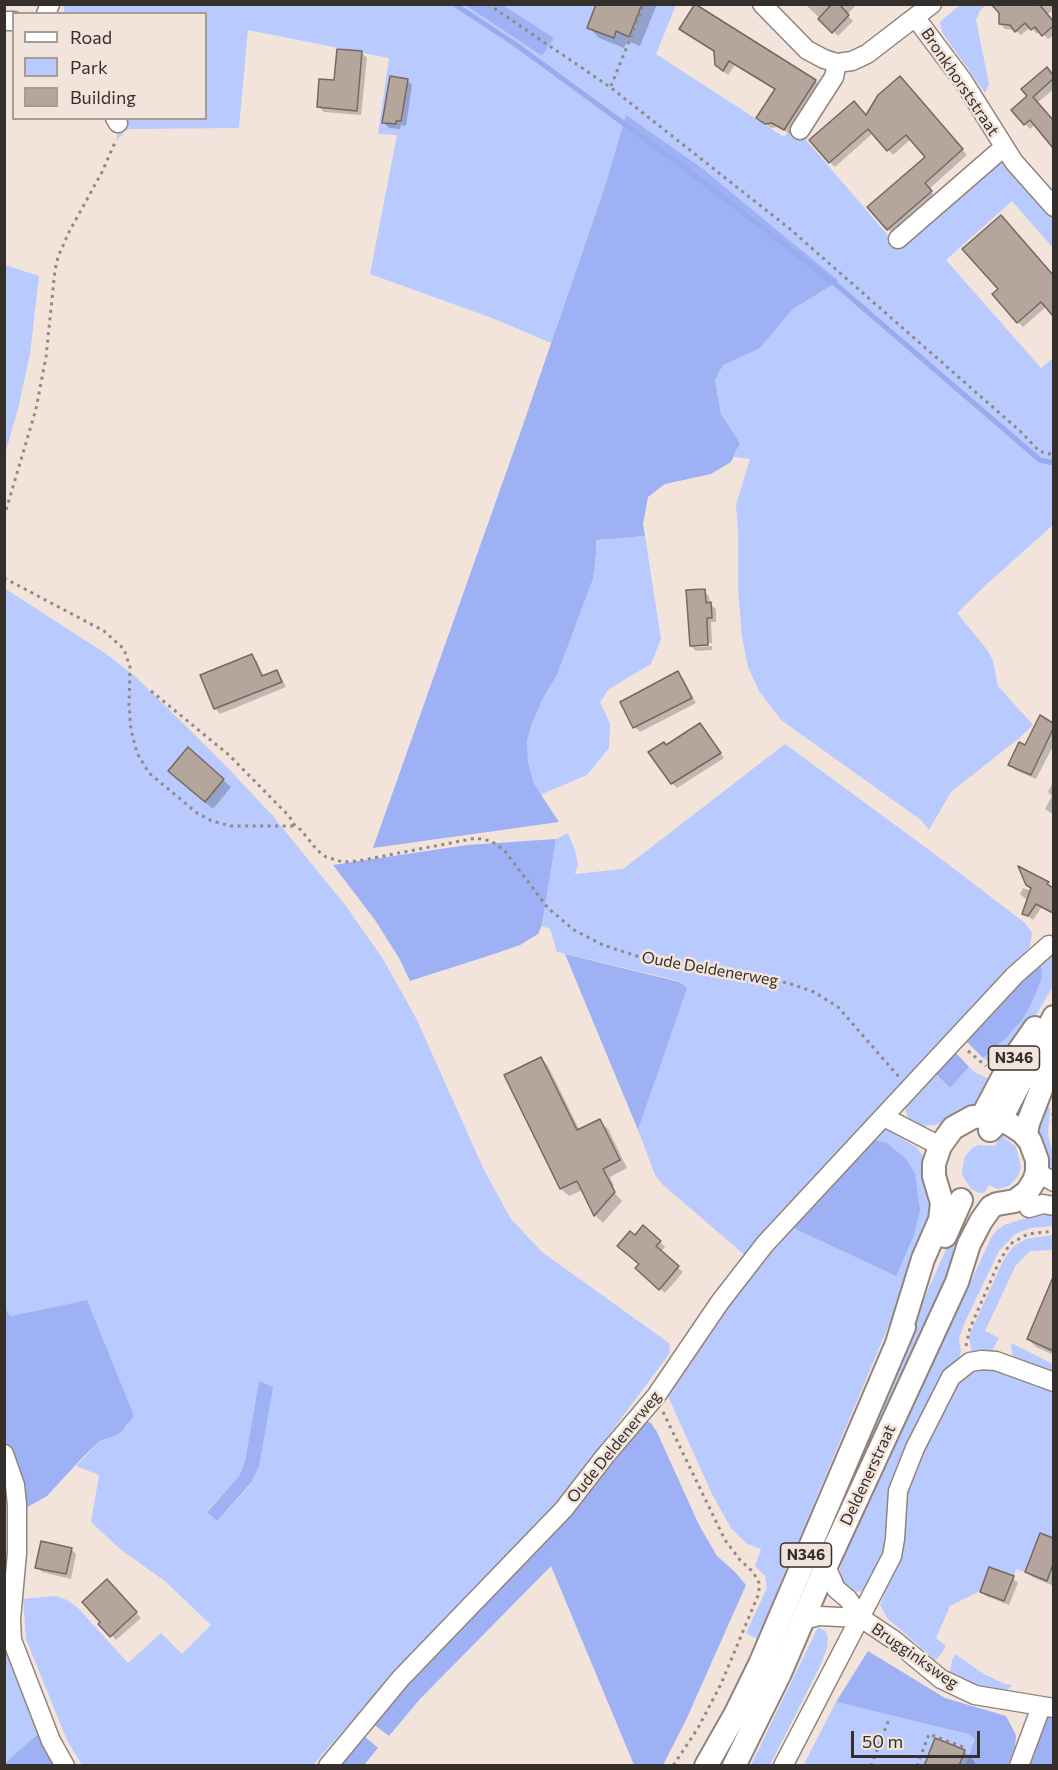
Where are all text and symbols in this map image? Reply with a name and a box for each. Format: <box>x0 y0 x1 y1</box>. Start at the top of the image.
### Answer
legend <box>12 12 207 120</box>
street label: Bronkhorststraat <box>917 24 1003 140</box>
text: Road <box>70 26 112 48</box>
text: Park <box>70 56 108 78</box>
text: Building <box>70 86 136 108</box>
street label: Oude Deldenerweg <box>640 948 780 990</box>
road number: N346 <box>988 1046 1040 1070</box>
street label: Oude Deldenerweg <box>563 1387 665 1507</box>
street label: Deldenerstraat <box>836 1422 900 1528</box>
road number: N346 <box>780 1543 832 1567</box>
street label: Brugginksweg <box>868 1619 962 1693</box>
scale bar <box>854 1719 983 1757</box>
text: 50 m <box>862 1730 903 1752</box>

